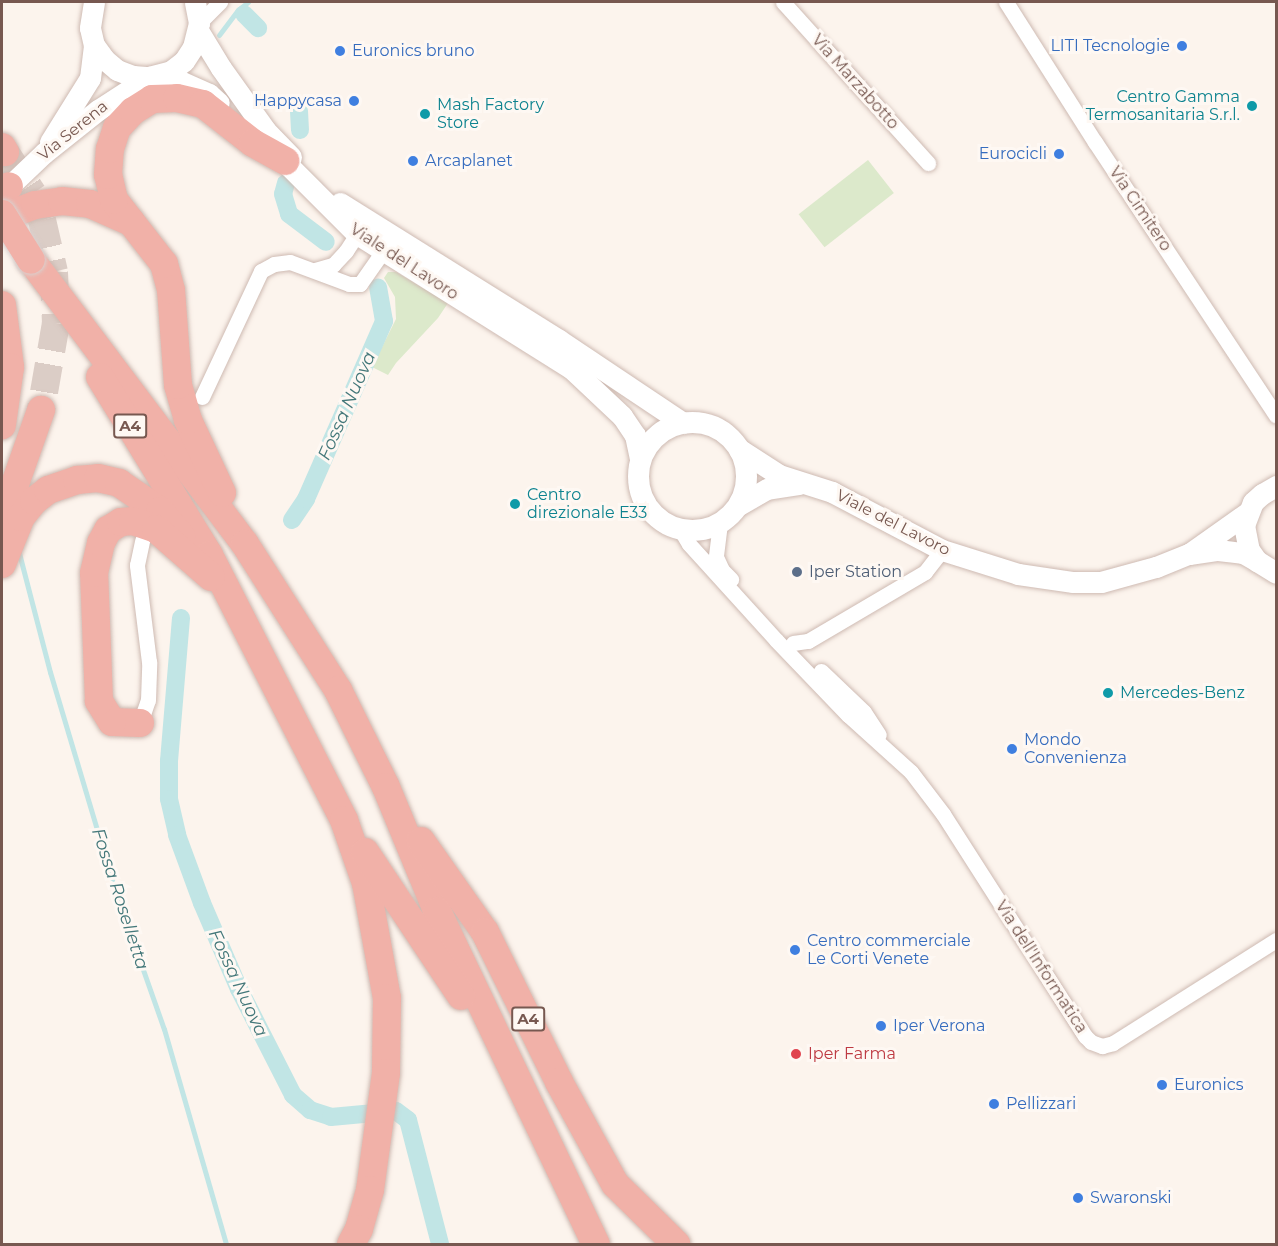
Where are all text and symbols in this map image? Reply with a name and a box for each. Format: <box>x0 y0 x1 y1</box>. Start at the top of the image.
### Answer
street label: Via Marzabotto <box>807 31 903 133</box>
place label: LITI Tecnologie <box>1050 36 1170 56</box>
marker: LITI Tecnologie <box>1175 39 1189 53</box>
place label: Euronics bruno <box>352 41 475 61</box>
marker: Euronics bruno <box>333 44 347 58</box>
place label: Centro Gamma Termosanitaria S.r.l. <box>1086 87 1240 125</box>
place label: Happycasa <box>254 91 342 111</box>
marker: Happycasa <box>347 94 361 108</box>
place label: Mash Factory Store <box>437 95 544 133</box>
street label: Via Serena <box>34 97 112 165</box>
marker: Centro Gamma Termosanitaria S.r.l. <box>1245 99 1259 113</box>
marker: Mash Factory Store <box>418 107 432 121</box>
place label: Eurocicli <box>979 144 1047 164</box>
marker: Eurocicli <box>1052 147 1066 161</box>
place label: Arcaplanet <box>425 151 513 171</box>
marker: Arcaplanet <box>406 154 420 168</box>
street label: Via Cimitero <box>1105 163 1175 255</box>
street label: Viale del Lavoro <box>346 220 462 304</box>
water label: Fossa Nuova <box>313 348 381 464</box>
road number: A4 <box>112 414 148 438</box>
place label: Centro direzionale E33 <box>527 485 647 523</box>
street label: Viale del Lavoro <box>833 486 953 560</box>
marker: Centro direzionale E33 <box>508 497 522 511</box>
place label: Iper Station <box>809 562 902 582</box>
marker: Iper Station <box>790 565 804 579</box>
place label: Mercedes-Benz <box>1120 683 1245 703</box>
marker: Mercedes-Benz <box>1101 686 1115 700</box>
place label: Mondo Convenienza <box>1024 730 1127 768</box>
marker: Mondo Convenienza <box>1005 742 1019 756</box>
water label: Fossa Roselletta <box>87 825 153 973</box>
street label: Via dell'Informatica <box>991 897 1091 1037</box>
water label: Fossa Nuova <box>204 926 272 1040</box>
place label: Centro commerciale Le Corti Venete <box>807 931 971 969</box>
marker: Centro commerciale Le Corti Venete <box>788 943 802 957</box>
road number: A4 <box>510 1007 546 1031</box>
place label: Iper Verona <box>893 1016 985 1036</box>
marker: Iper Verona <box>874 1019 888 1033</box>
place label: Iper Farma <box>808 1044 896 1064</box>
marker: Iper Farma <box>789 1047 803 1061</box>
place label: Euronics <box>1174 1075 1244 1095</box>
marker: Euronics <box>1155 1078 1169 1092</box>
place label: Pellizzari <box>1006 1094 1076 1114</box>
marker: Pellizzari <box>987 1097 1001 1111</box>
place label: Swaronski <box>1090 1188 1172 1208</box>
marker: Swaronski <box>1071 1191 1085 1205</box>

